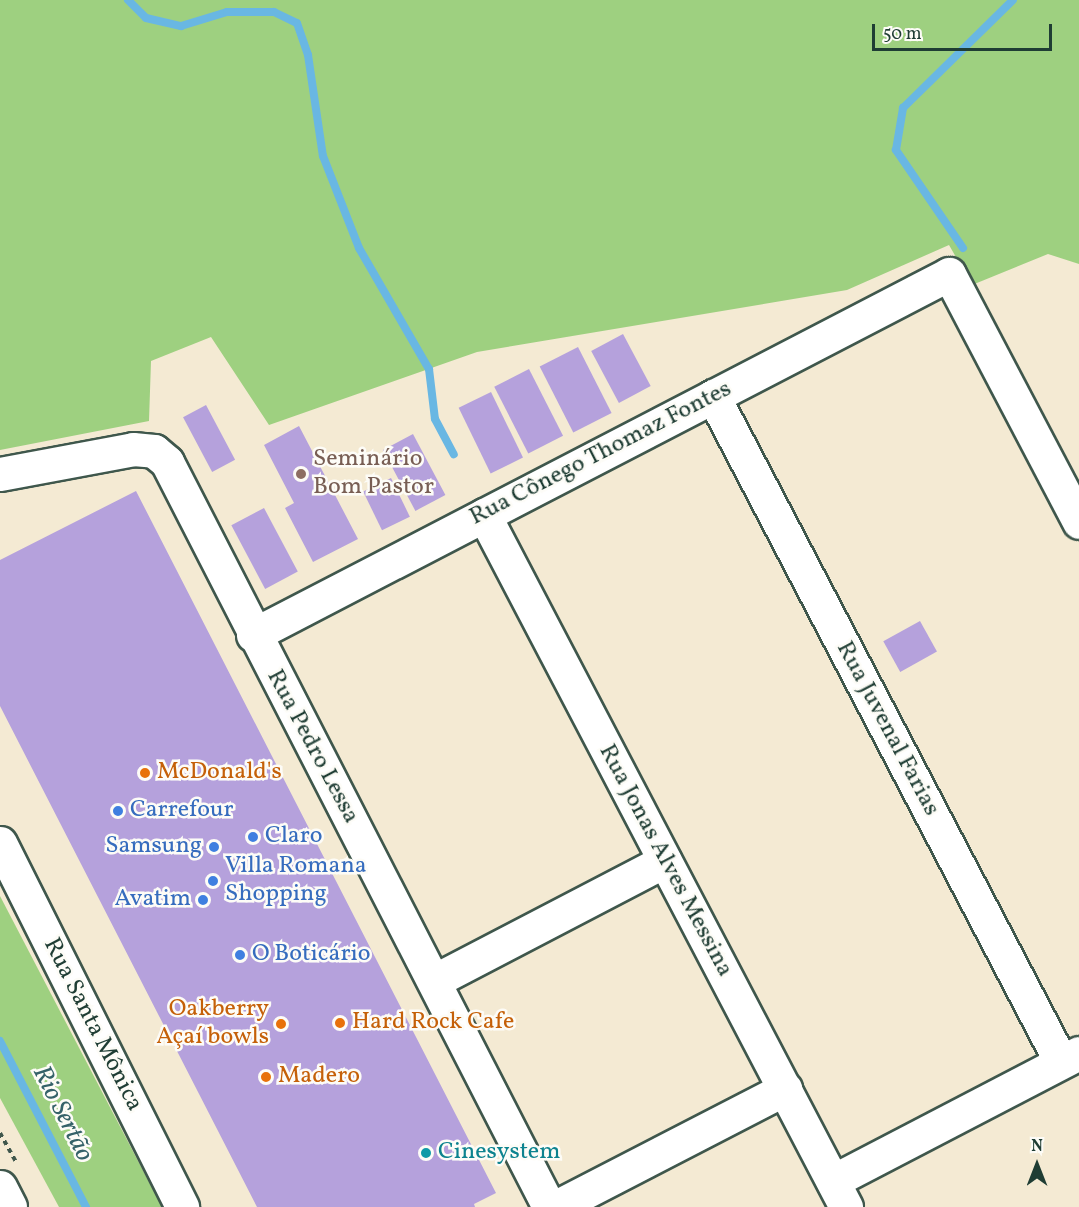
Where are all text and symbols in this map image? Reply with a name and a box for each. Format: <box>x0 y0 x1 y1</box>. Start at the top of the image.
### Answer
scale bar <box>875 12 1055 50</box>
text: 50 m <box>883 22 922 47</box>
street label: Rua Cônego Thomaz Fontes <box>465 375 737 533</box>
place label: Seminário Bom Pastor <box>313 446 434 502</box>
marker: Seminário Bom Pastor <box>294 467 308 481</box>
street label: Rua Juvenal Farias <box>829 637 945 821</box>
street label: Rua Pedro Lessa <box>259 665 365 829</box>
street label: Rua Jonas Alves Messina <box>591 740 739 982</box>
place label: McDonald's <box>157 759 282 787</box>
marker: McDonald's <box>138 766 152 780</box>
place label: Carrefour <box>130 797 234 825</box>
marker: Carrefour <box>111 804 125 818</box>
place label: Claro <box>265 823 323 851</box>
marker: Claro <box>246 830 260 844</box>
place label: Samsung <box>105 833 202 861</box>
marker: Samsung <box>207 840 221 854</box>
place label: Villa Romana Shopping <box>225 853 367 909</box>
marker: Villa Romana Shopping <box>206 874 220 888</box>
place label: Avatim <box>114 886 191 914</box>
marker: Avatim <box>196 893 210 907</box>
street label: Rua Santa Mônica <box>36 934 148 1116</box>
place label: O Boticário <box>252 941 370 969</box>
marker: O Boticário <box>233 948 247 962</box>
place label: Oakberry Açaí bowls <box>156 996 269 1052</box>
place label: Hard Rock Cafe <box>352 1009 514 1037</box>
marker: Hard Rock Cafe <box>333 1016 347 1030</box>
marker: Oakberry Açaí bowls <box>274 1017 288 1031</box>
water label: Rio Sertão <box>25 1061 99 1167</box>
place label: Madero <box>278 1063 360 1091</box>
marker: Madero <box>259 1070 273 1084</box>
north arrow <box>1007 1135 1067 1195</box>
text: N <box>1031 1136 1043 1158</box>
place label: Cinesystem <box>438 1139 560 1167</box>
marker: Cinesystem <box>419 1146 433 1160</box>

